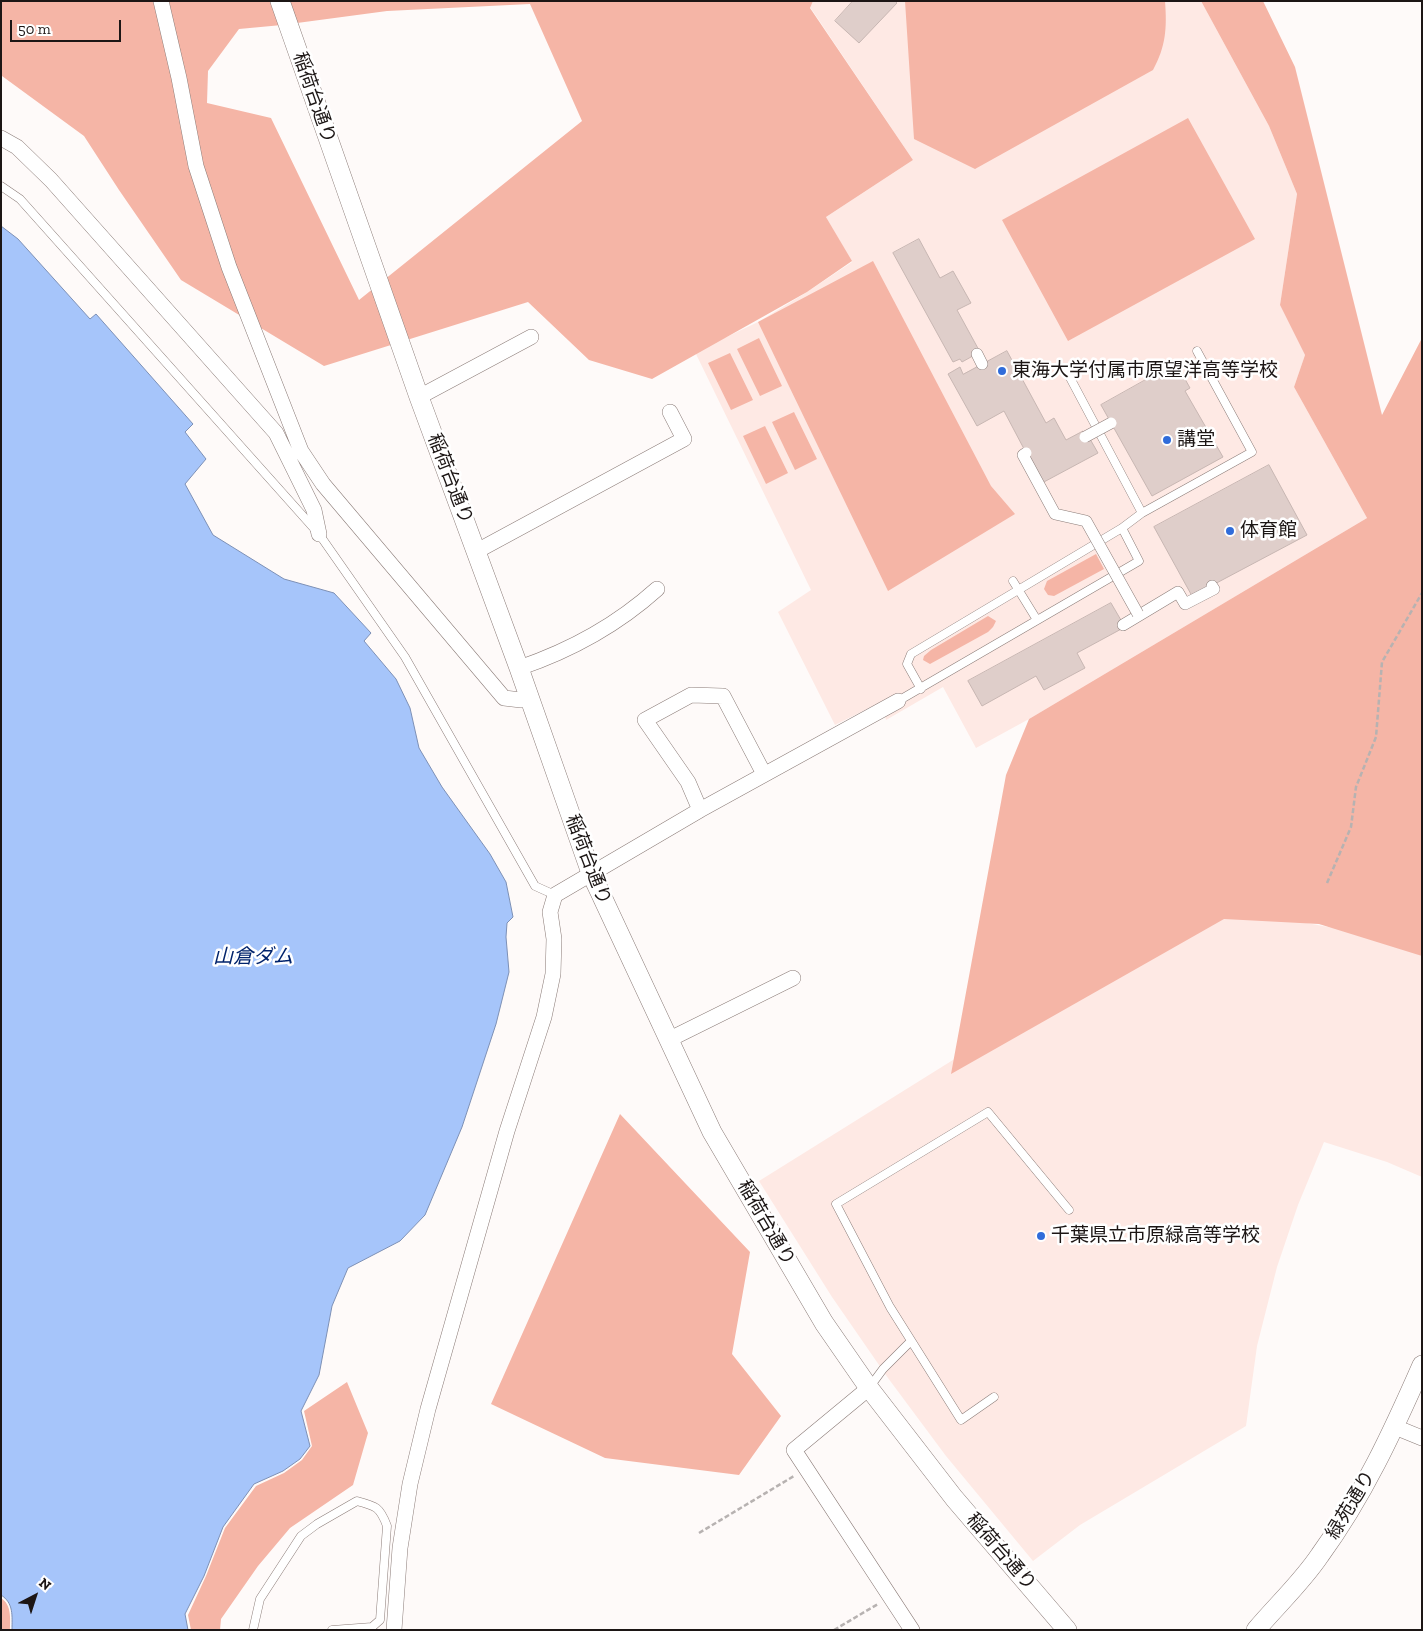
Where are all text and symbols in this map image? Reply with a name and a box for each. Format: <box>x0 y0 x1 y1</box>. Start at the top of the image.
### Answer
scale bar <box>12 10 124 42</box>
text: 50 m <box>18 20 51 38</box>
street label: 稲荷台通り <box>288 49 340 147</box>
place label: 東海大学付属市原望洋高等学校 <box>1012 360 1278 382</box>
marker: 東海大学付属市原望洋高等学校 <box>996 365 1008 377</box>
place label: 講堂 <box>1177 429 1215 451</box>
street label: 稲荷台通り <box>422 431 478 527</box>
marker: 講堂 <box>1161 434 1173 446</box>
place label: 体育館 <box>1240 520 1297 542</box>
marker: 体育館 <box>1224 525 1236 537</box>
street label: 稲荷台通り <box>560 812 616 908</box>
water label: 山倉ダム <box>213 945 293 969</box>
street label: 稲荷台通り <box>732 1176 800 1270</box>
place label: 千葉県立市原緑高等学校 <box>1051 1225 1260 1247</box>
marker: 千葉県立市原緑高等学校 <box>1035 1230 1047 1242</box>
street label: 緑苑通り <box>1322 1467 1380 1543</box>
street label: 稲荷台通り <box>961 1509 1041 1595</box>
north arrow <box>10 1571 60 1621</box>
text: N <box>35 1574 54 1594</box>

